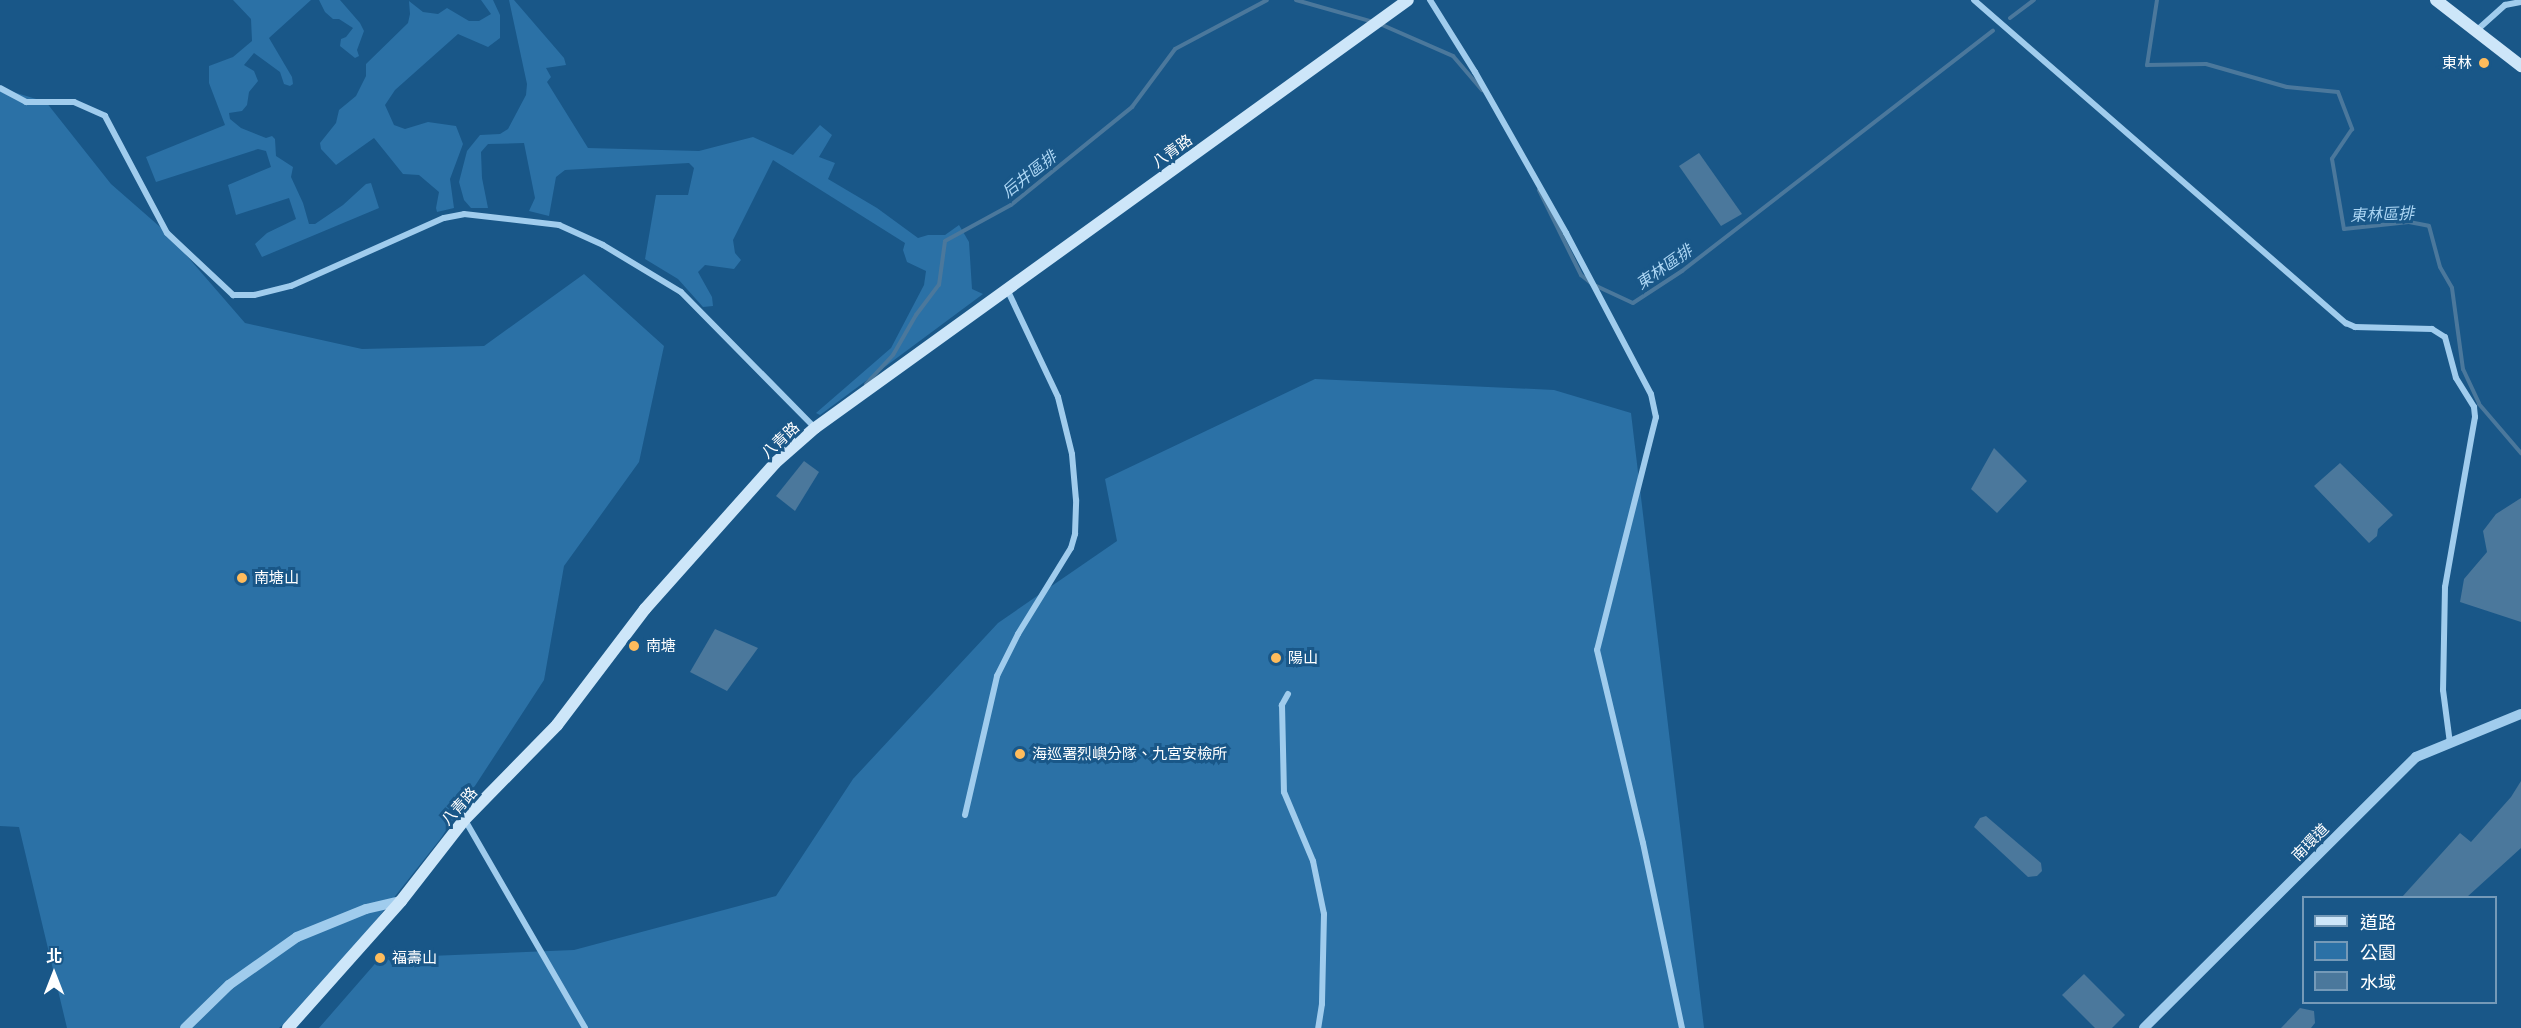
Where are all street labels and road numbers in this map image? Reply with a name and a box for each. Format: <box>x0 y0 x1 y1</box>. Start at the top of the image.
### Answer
street label: 八青路 <box>1149 130 1195 172</box>
street label: 八青路 <box>757 418 803 462</box>
street label: 八青路 <box>437 783 481 829</box>
street label: 南環道 <box>2288 820 2332 864</box>

